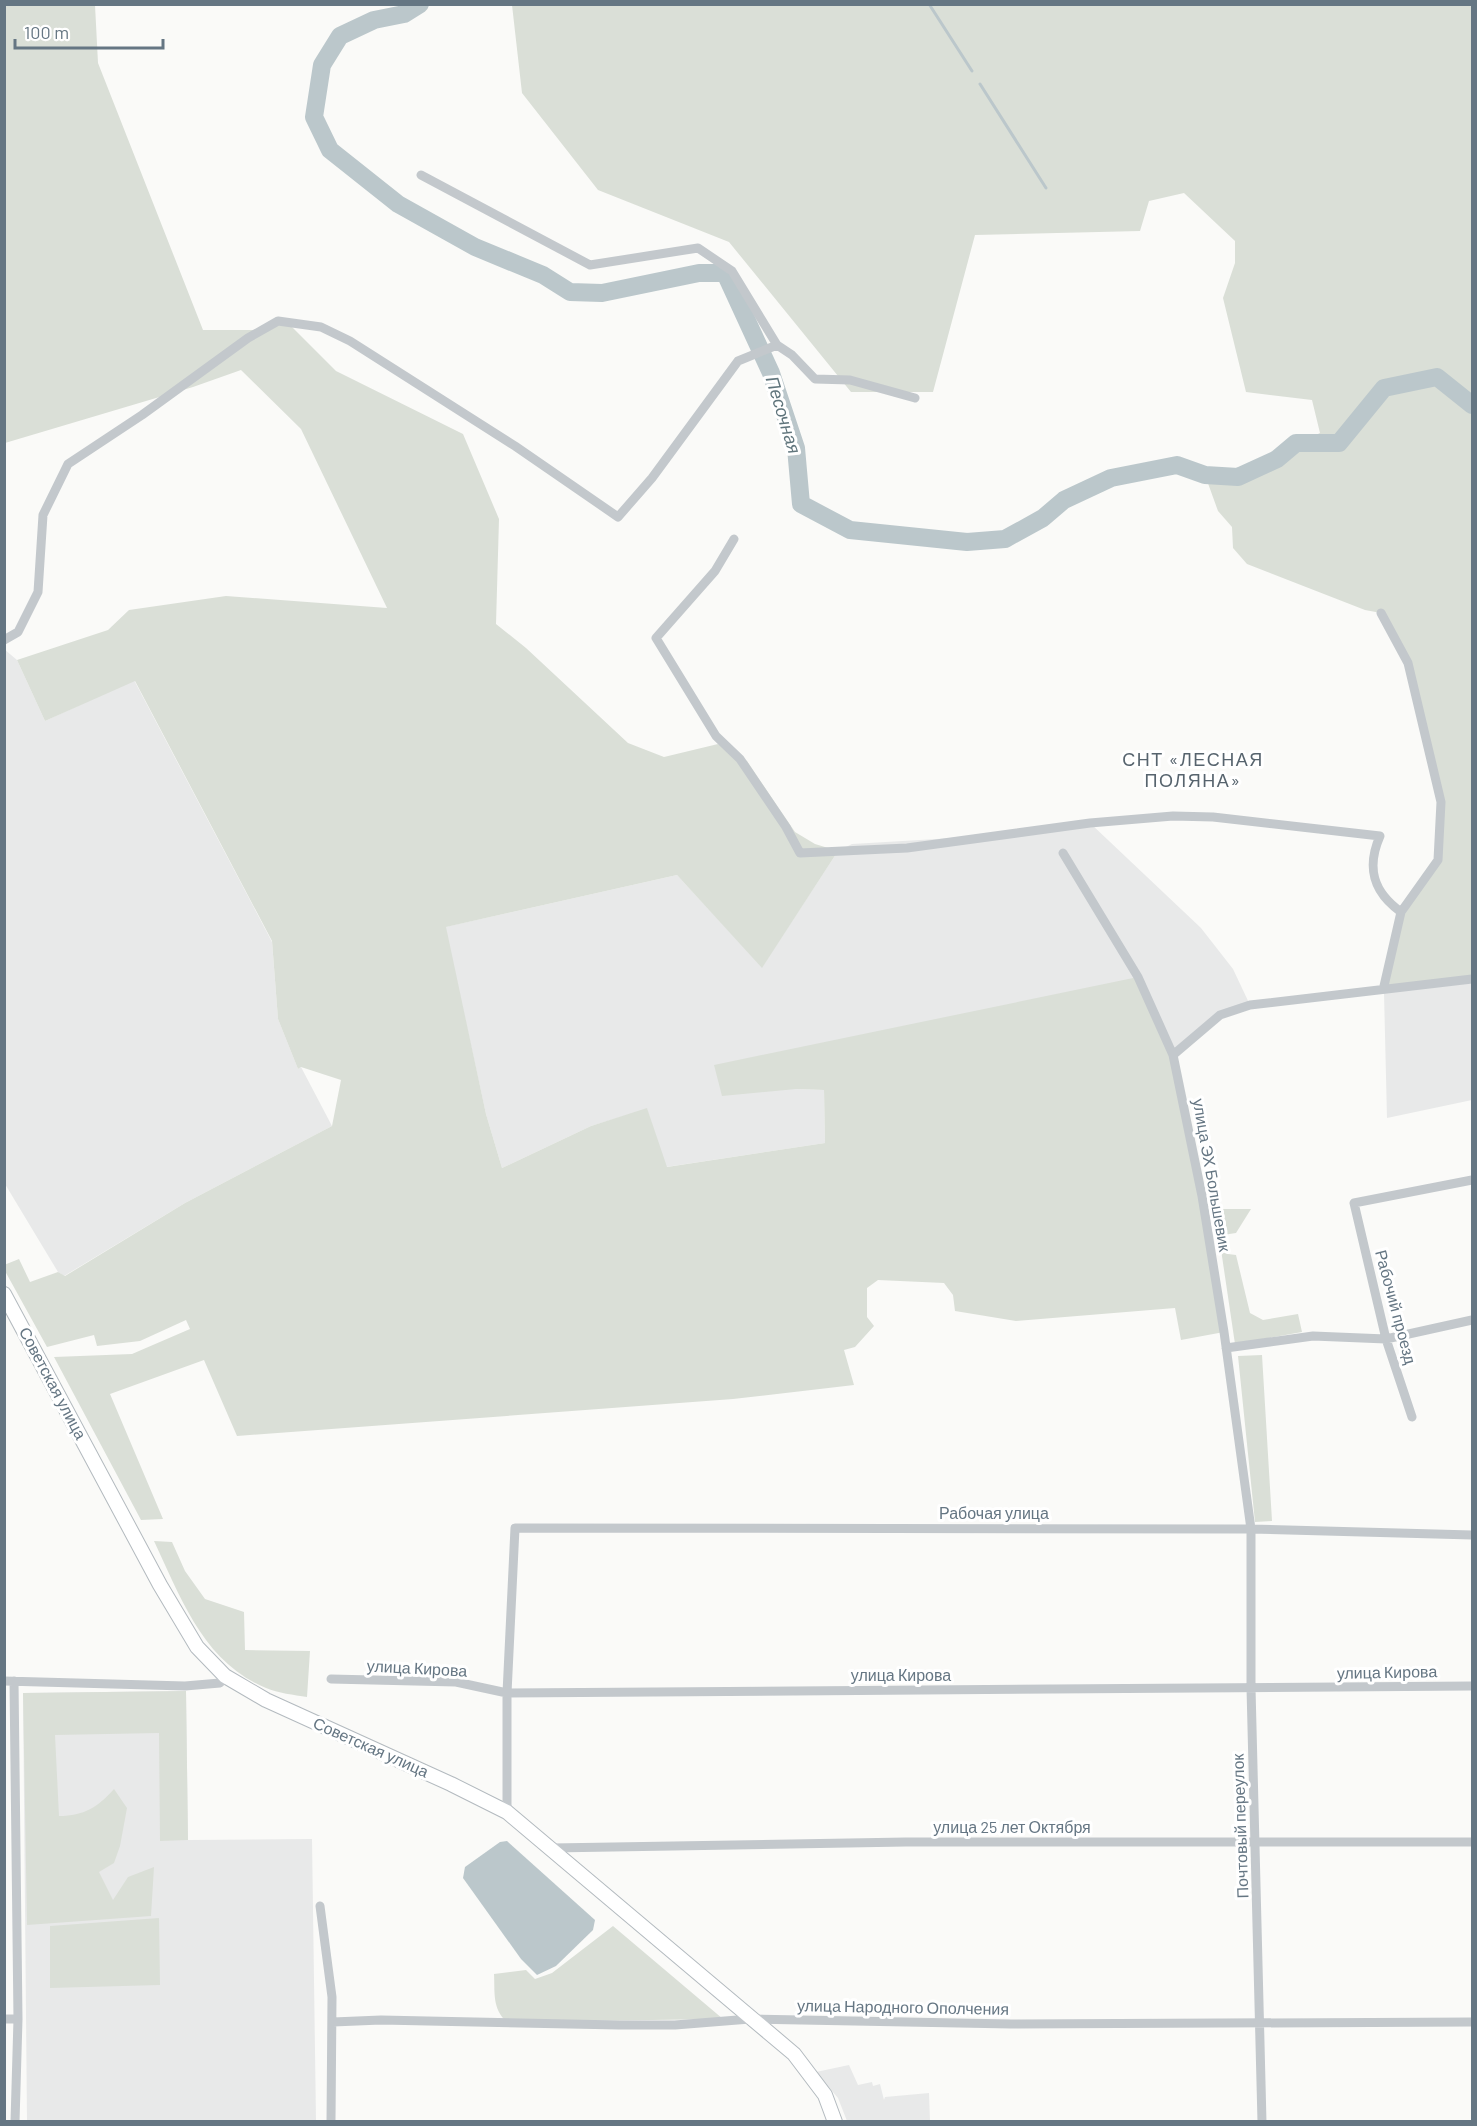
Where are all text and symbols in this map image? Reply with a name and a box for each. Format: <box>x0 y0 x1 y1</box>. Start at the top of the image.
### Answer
scale bar <box>15 12 164 50</box>
text: 100 m <box>24 21 69 43</box>
water label: Песочная <box>762 373 806 456</box>
district label: СНТ «ЛЕСНАЯ ПОЛЯНА» <box>1122 748 1264 791</box>
street label: улица ЭХ Большевик <box>1190 1097 1235 1254</box>
street label: Рабочий проезд <box>1372 1248 1421 1367</box>
street label: Советская улица <box>16 1323 91 1442</box>
street label: Рабочая улица <box>939 1503 1049 1522</box>
street label: улица Кирова <box>366 1655 468 1680</box>
street label: улица Кирова <box>1337 1661 1437 1682</box>
street label: улица Кирова <box>851 1665 951 1684</box>
street label: Советская улица <box>311 1713 432 1781</box>
street label: Почтовый переулок <box>1227 1752 1252 1899</box>
street label: улица 25 лет Октября <box>933 1817 1091 1836</box>
street label: улица Народного Ополчения <box>797 1995 1009 2018</box>

